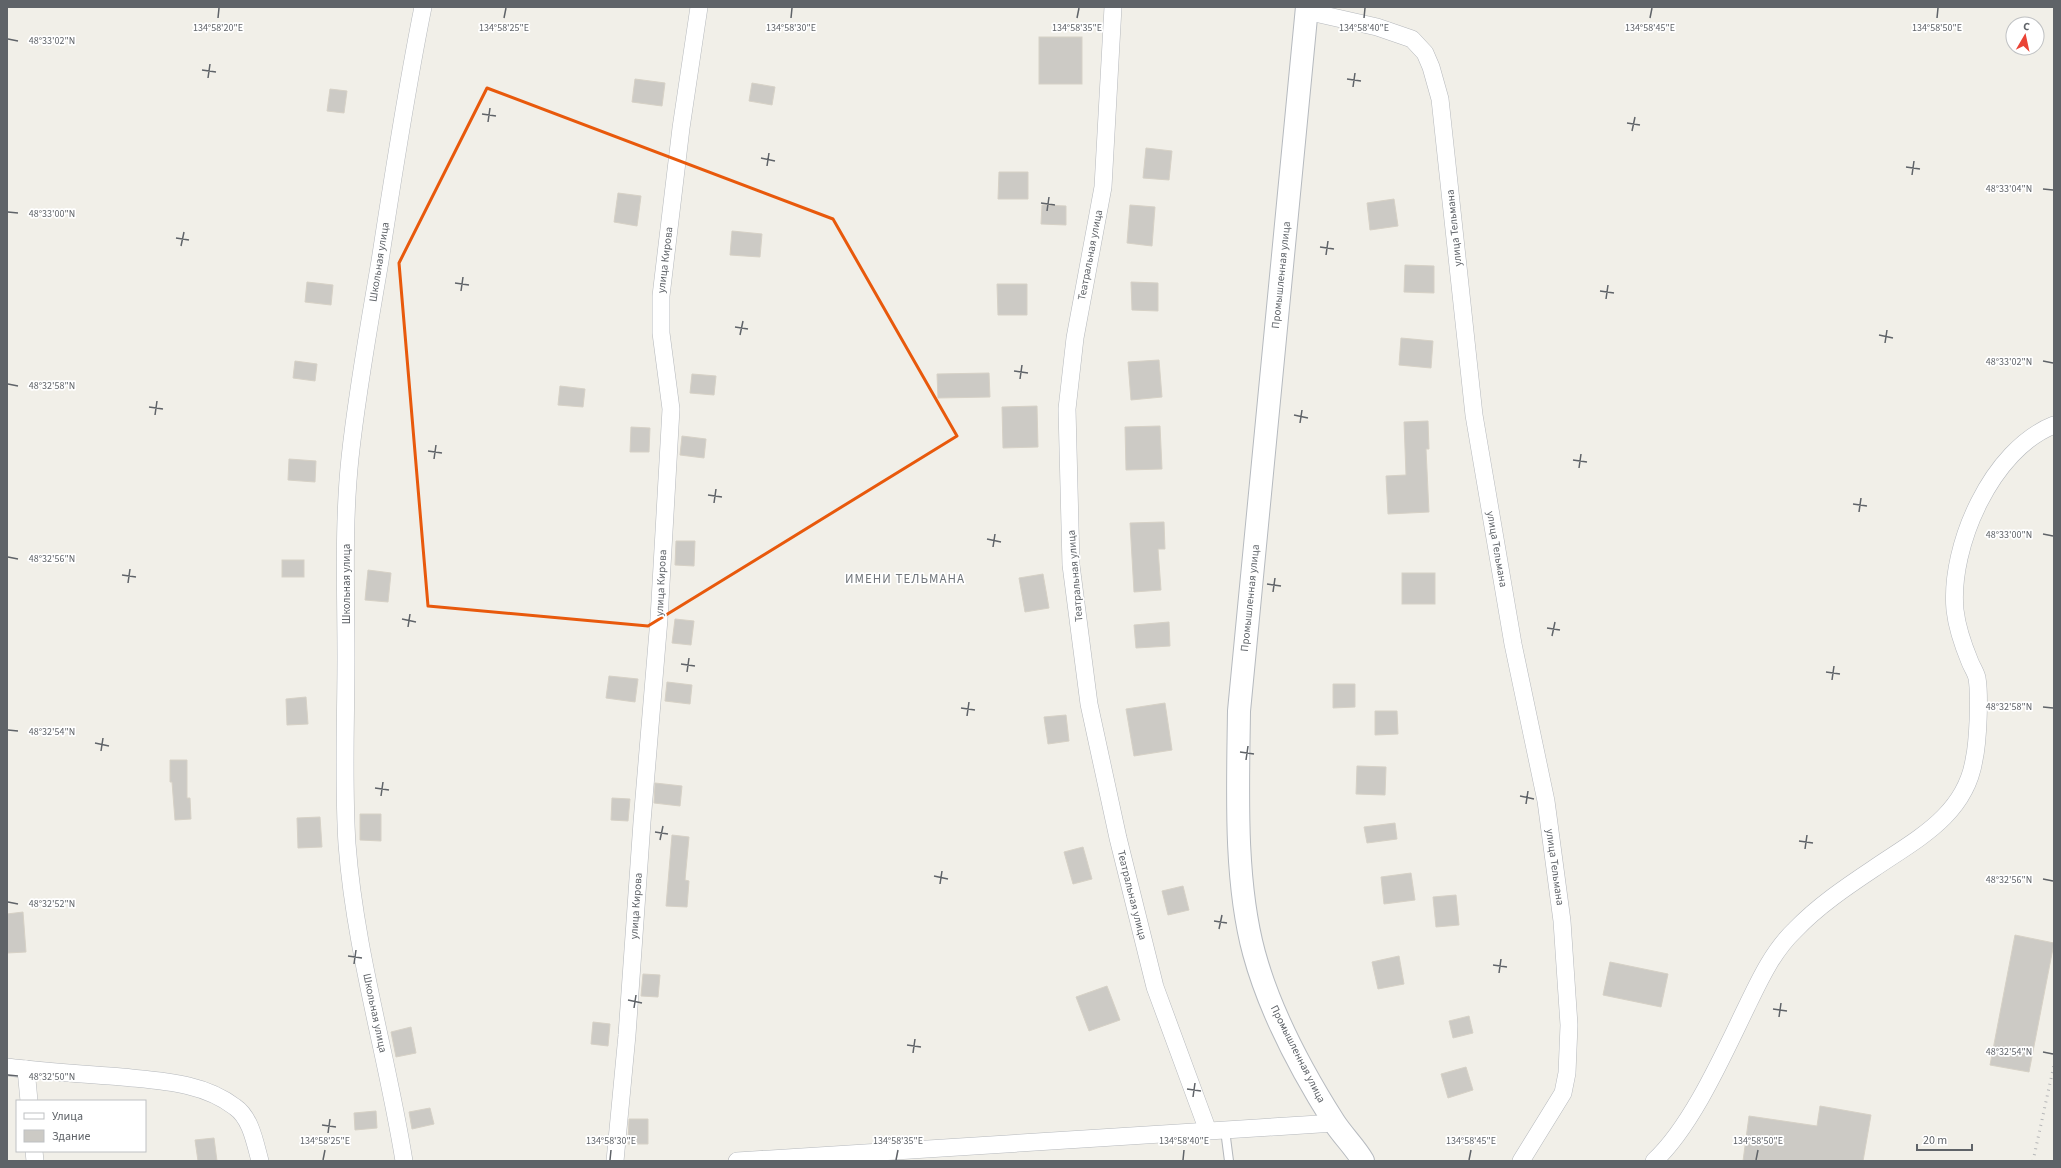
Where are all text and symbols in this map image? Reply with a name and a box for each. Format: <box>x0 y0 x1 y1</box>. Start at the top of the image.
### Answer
north arrow <box>2005 16 2045 56</box>
text: С <box>2022 19 2031 35</box>
text: 134°58'20"E <box>193 21 243 35</box>
text: 134°58'25"E <box>479 21 529 35</box>
text: 134°58'30"E <box>766 21 816 35</box>
text: 134°58'35"E <box>1052 21 1102 35</box>
text: 134°58'40"E <box>1339 21 1389 35</box>
text: 134°58'45"E <box>1625 21 1675 35</box>
text: 134°58'50"E <box>1912 21 1962 35</box>
text: 48°33'02"N <box>29 34 75 48</box>
text: 48°33'04"N <box>1986 182 2032 196</box>
street label: улица Тельмана <box>1443 189 1465 267</box>
text: 48°33'00"N <box>29 207 75 221</box>
street label: Театральная улица <box>1074 208 1106 302</box>
street label: Школьная улица <box>365 221 393 303</box>
street label: Промышленная улица <box>1268 221 1294 329</box>
street label: улица Кирова <box>653 226 677 294</box>
text: 48°33'02"N <box>1986 355 2032 369</box>
text: 48°32'58"N <box>29 379 75 393</box>
street label: улица Тельмана <box>1483 510 1511 588</box>
text: 48°33'00"N <box>1986 528 2032 542</box>
street label: Театральная улица <box>1064 529 1086 623</box>
street label: Школьная улица <box>339 544 354 624</box>
street label: Промышленная улица <box>1237 544 1263 652</box>
street label: улица Кирова <box>652 549 670 617</box>
text: 48°32'56"N <box>29 552 75 566</box>
district label: ИМЕНИ ТЕЛЬМАНА <box>845 570 965 588</box>
text: 48°32'58"N <box>1986 700 2032 714</box>
text: 48°32'54"N <box>29 725 75 739</box>
street label: улица Тельмана <box>1542 828 1568 906</box>
street label: Театральная улица <box>1114 849 1150 941</box>
street label: улица Кирова <box>626 872 646 940</box>
text: 48°32'56"N <box>1986 873 2032 887</box>
text: 48°32'52"N <box>29 897 75 911</box>
street label: Школьная улица <box>359 972 391 1054</box>
street label: Промышленная улица <box>1267 1003 1329 1105</box>
text: 48°32'54"N <box>1986 1045 2032 1059</box>
text: 48°32'50"N <box>29 1070 75 1084</box>
legend <box>16 1100 146 1152</box>
text: Улица <box>52 1108 83 1125</box>
scale bar <box>1917 1126 1972 1152</box>
text: Здание <box>52 1128 91 1145</box>
text: 20 m <box>1923 1132 1947 1149</box>
text: 134°58'25"E <box>300 1134 350 1148</box>
text: 134°58'30"E <box>586 1134 636 1148</box>
text: 134°58'35"E <box>873 1134 923 1148</box>
text: 134°58'40"E <box>1159 1134 1209 1148</box>
text: 134°58'45"E <box>1446 1134 1496 1148</box>
text: 134°58'50"E <box>1733 1134 1783 1148</box>

